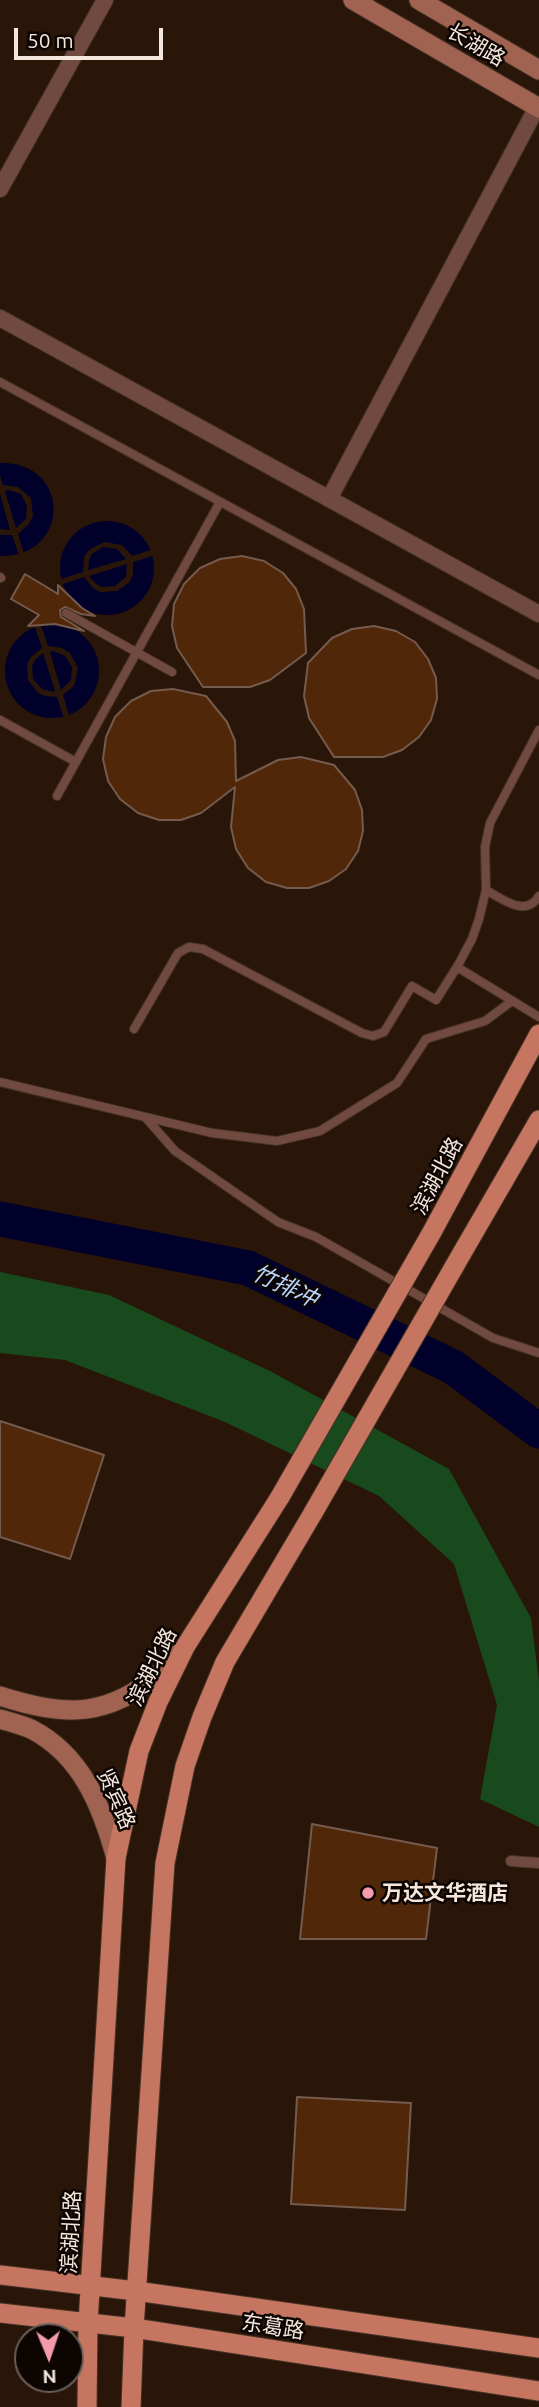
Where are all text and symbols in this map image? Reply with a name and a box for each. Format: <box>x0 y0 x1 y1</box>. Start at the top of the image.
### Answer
scale bar <box>18 14 166 58</box>
street label: 长湖路 <box>442 18 510 72</box>
text: 50 m <box>27 28 74 52</box>
street label: 滨湖北路 <box>406 1133 468 1219</box>
water label: 竹排冲 <box>248 1259 322 1313</box>
street label: 滨湖北路 <box>122 1624 182 1710</box>
street label: 贤宾路 <box>92 1765 140 1833</box>
place label: 万达文华酒店 <box>382 1880 508 1906</box>
marker: 万达文华酒店 <box>360 1885 376 1901</box>
street label: 滨湖北路 <box>56 2189 86 2275</box>
street label: 东葛路 <box>240 2310 306 2344</box>
north arrow <box>14 2323 84 2393</box>
text: N <box>42 2366 57 2388</box>

